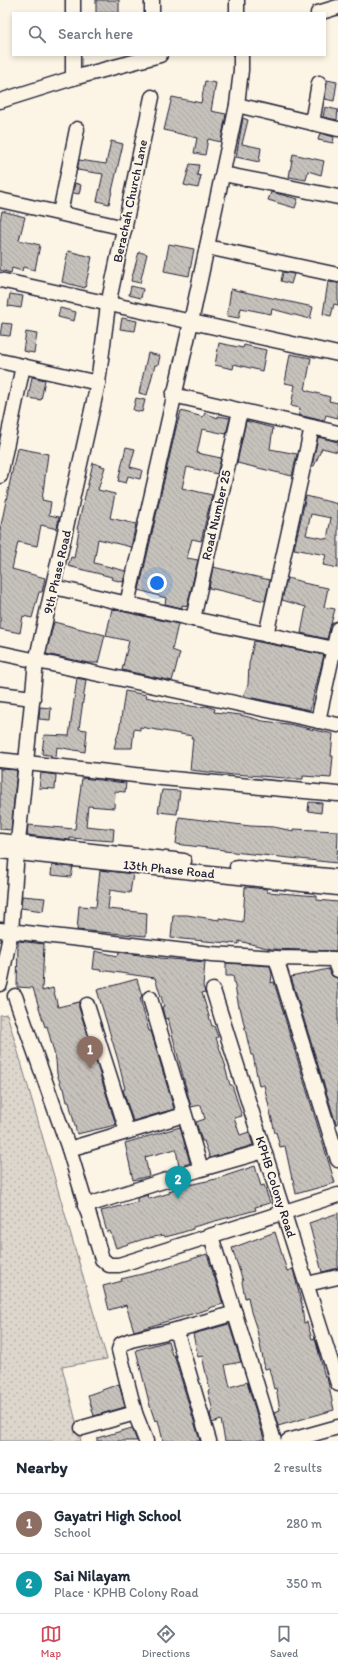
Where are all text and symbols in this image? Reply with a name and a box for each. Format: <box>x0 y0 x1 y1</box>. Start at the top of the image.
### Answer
search box <box>12 12 326 56</box>
icon: search <box>26 23 48 45</box>
text: Search here <box>58 25 133 43</box>
street label: Berachah Church Lane <box>110 138 150 264</box>
street label: Road Number 25 <box>198 468 234 562</box>
street label: 9th Phase Road <box>40 529 74 615</box>
your location <box>147 573 167 593</box>
street label: 13th Phase Road <box>122 857 216 881</box>
pin: 1 <box>77 1036 103 1069</box>
street label: KPHB Colony Road <box>253 1134 299 1240</box>
pin: 2 <box>165 1166 191 1199</box>
text: Nearby <box>16 1457 68 1477</box>
text: 2 results <box>274 1460 322 1475</box>
text: Gayatri High School <box>54 1507 181 1525</box>
text: 1 <box>26 1516 32 1531</box>
text: 280 m <box>286 1516 322 1531</box>
text: School <box>54 1525 91 1540</box>
text: Sai Nilayam <box>54 1567 131 1585</box>
text: 2 <box>26 1576 32 1591</box>
text: 350 m <box>286 1576 322 1591</box>
text: Place · KPHB Colony Road <box>54 1585 199 1600</box>
tab: Map <box>40 1623 62 1660</box>
tab: Directions <box>142 1623 190 1660</box>
tab: Saved <box>270 1623 298 1660</box>

